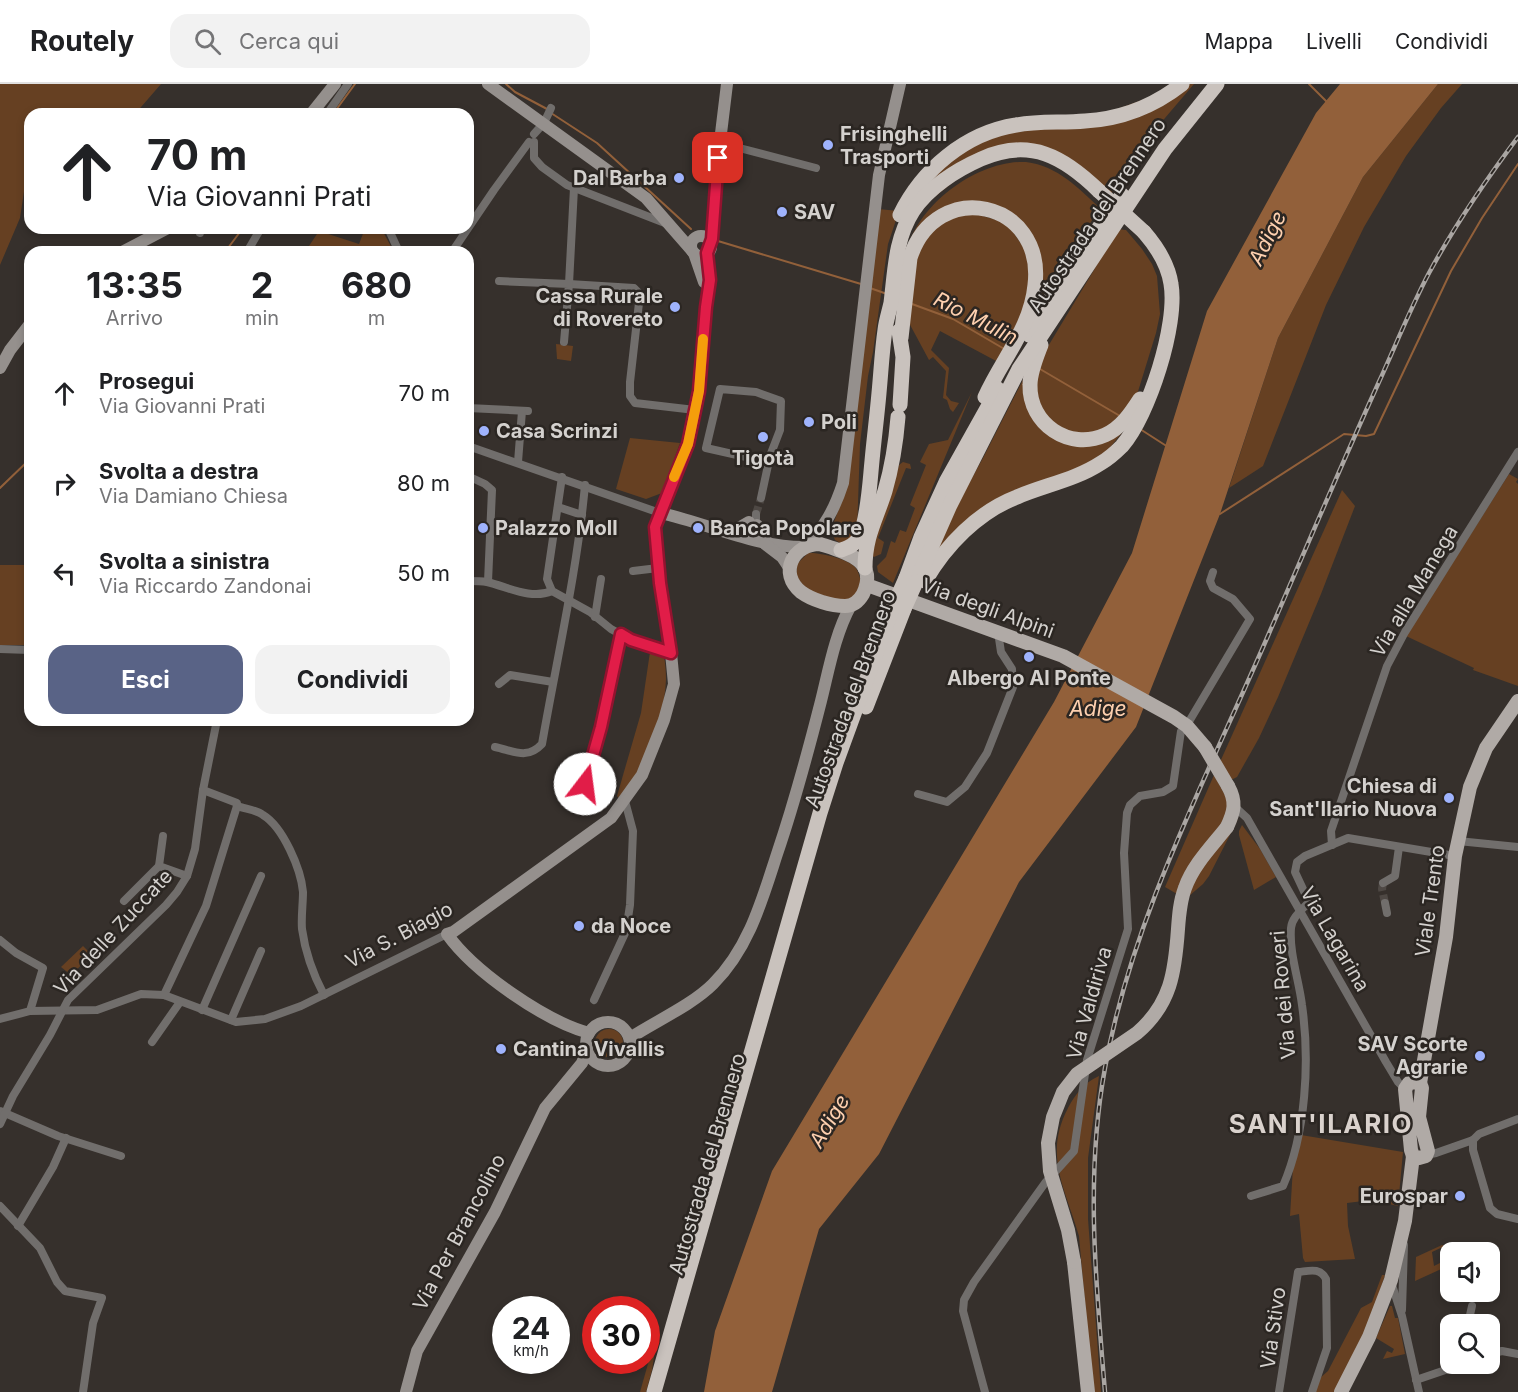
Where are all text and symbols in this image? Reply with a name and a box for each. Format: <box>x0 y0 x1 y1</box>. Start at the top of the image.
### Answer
search box <box>170 14 590 68</box>
text: Routely <box>30 24 134 58</box>
icon: search <box>191 25 224 58</box>
text: Cerca qui <box>239 28 339 54</box>
text: Mappa <box>1205 29 1273 54</box>
text: Livelli <box>1306 29 1362 54</box>
text: Condividi <box>1395 29 1488 54</box>
street label: Autostrada del Brennero <box>1023 113 1171 317</box>
place label: Frisinghelli Trasporti <box>840 122 947 169</box>
text: 70 m <box>147 129 247 180</box>
icon: ahead <box>48 132 126 210</box>
pin <box>692 132 743 183</box>
marker: Frisinghelli Trasporti <box>821 138 835 152</box>
icon: arrive <box>701 141 734 174</box>
place label: Dal Barba <box>573 166 667 190</box>
marker: Dal Barba <box>672 171 686 185</box>
text: Via Giovanni Prati <box>147 180 371 213</box>
place label: SAV <box>794 200 835 224</box>
marker: SAV <box>775 205 789 219</box>
water label: Adige <box>1242 207 1291 270</box>
text: 13:35 <box>86 263 183 307</box>
text: 2 <box>251 263 273 307</box>
text: 680 <box>341 263 412 307</box>
place label: Cassa Rurale di Rovereto <box>535 284 663 331</box>
water label: Rio Mulin <box>930 286 1022 350</box>
marker: Cassa Rurale di Rovereto <box>668 300 682 314</box>
text: Arrivo <box>106 306 163 330</box>
text: min <box>245 306 279 330</box>
text: m <box>368 306 385 330</box>
text: Prosegui <box>99 368 194 394</box>
icon: ahead <box>48 377 81 410</box>
text: 70 m <box>399 380 450 406</box>
text: Via Giovanni Prati <box>99 394 265 418</box>
place label: Poli <box>821 410 857 434</box>
marker: Poli <box>802 415 816 429</box>
place label: Casa Scrinzi <box>496 419 618 443</box>
marker: Casa Scrinzi <box>477 424 491 438</box>
marker: Tigotà <box>756 430 770 444</box>
place label: Tigotà <box>732 446 794 470</box>
text: Svolta a destra <box>99 458 259 484</box>
icon: right <box>48 467 81 500</box>
text: 80 m <box>397 470 450 496</box>
text: Via Damiano Chiesa <box>99 484 288 508</box>
place label: Palazzo Moll <box>495 516 618 540</box>
place label: Banca Popolare <box>710 516 862 540</box>
marker: Palazzo Moll <box>476 521 490 535</box>
marker: Banca Popolare <box>691 521 705 535</box>
street label: Via alla Manega <box>1365 521 1463 661</box>
text: Svolta a sinistra <box>99 548 270 574</box>
icon: left <box>48 557 81 590</box>
text: 50 m <box>397 560 450 586</box>
street label: Via degli Alpini <box>918 573 1058 643</box>
text: Via Riccardo Zandonai <box>99 574 311 598</box>
street label: Autostrada del Brennero <box>799 587 901 811</box>
button: Esci <box>48 645 243 714</box>
button: Condividi <box>255 645 450 714</box>
marker: Albergo Al Ponte <box>1022 650 1036 664</box>
place label: Albergo Al Ponte <box>947 666 1111 690</box>
water label: Adige <box>1068 696 1127 721</box>
position arrow <box>553 752 617 816</box>
place label: Chiesa di Sant'Ilario Nuova <box>1269 774 1437 821</box>
marker: Chiesa di Sant'Ilario Nuova <box>1442 791 1456 805</box>
street label: Viale Trento <box>1410 843 1450 959</box>
street label: Via delle Zuccate <box>49 864 177 1000</box>
street label: Via Lagarina <box>1295 882 1375 996</box>
street label: Via S. Biagio <box>341 897 457 973</box>
place label: da Noce <box>591 914 671 938</box>
marker: da Noce <box>572 919 586 933</box>
street label: Via dei Roveri <box>1265 930 1301 1060</box>
street label: Via Valdiriva <box>1061 944 1117 1062</box>
place label: SAV Scorte Agrarie <box>1357 1032 1468 1079</box>
place label: Cantina Vivallis <box>513 1037 665 1061</box>
marker: Cantina Vivallis <box>494 1042 508 1056</box>
marker: SAV Scorte Agrarie <box>1473 1049 1487 1063</box>
street label: Autostrada del Brennero <box>664 1050 750 1278</box>
water label: Adige <box>803 1090 855 1153</box>
district label: SANT'ILARIO <box>1229 1108 1413 1139</box>
street label: Via Per Brancolino <box>408 1150 510 1314</box>
place label: Eurospar <box>1360 1184 1448 1208</box>
marker: Eurospar <box>1453 1189 1467 1203</box>
map controls <box>1440 1242 1500 1374</box>
button: sound <box>1440 1242 1500 1302</box>
street label: Via Stivo <box>1255 1285 1291 1371</box>
speed limit sign: 30 <box>582 1296 660 1374</box>
text: 24 <box>512 1310 550 1346</box>
button: search <box>1440 1314 1500 1374</box>
text: km/h <box>513 1341 549 1360</box>

